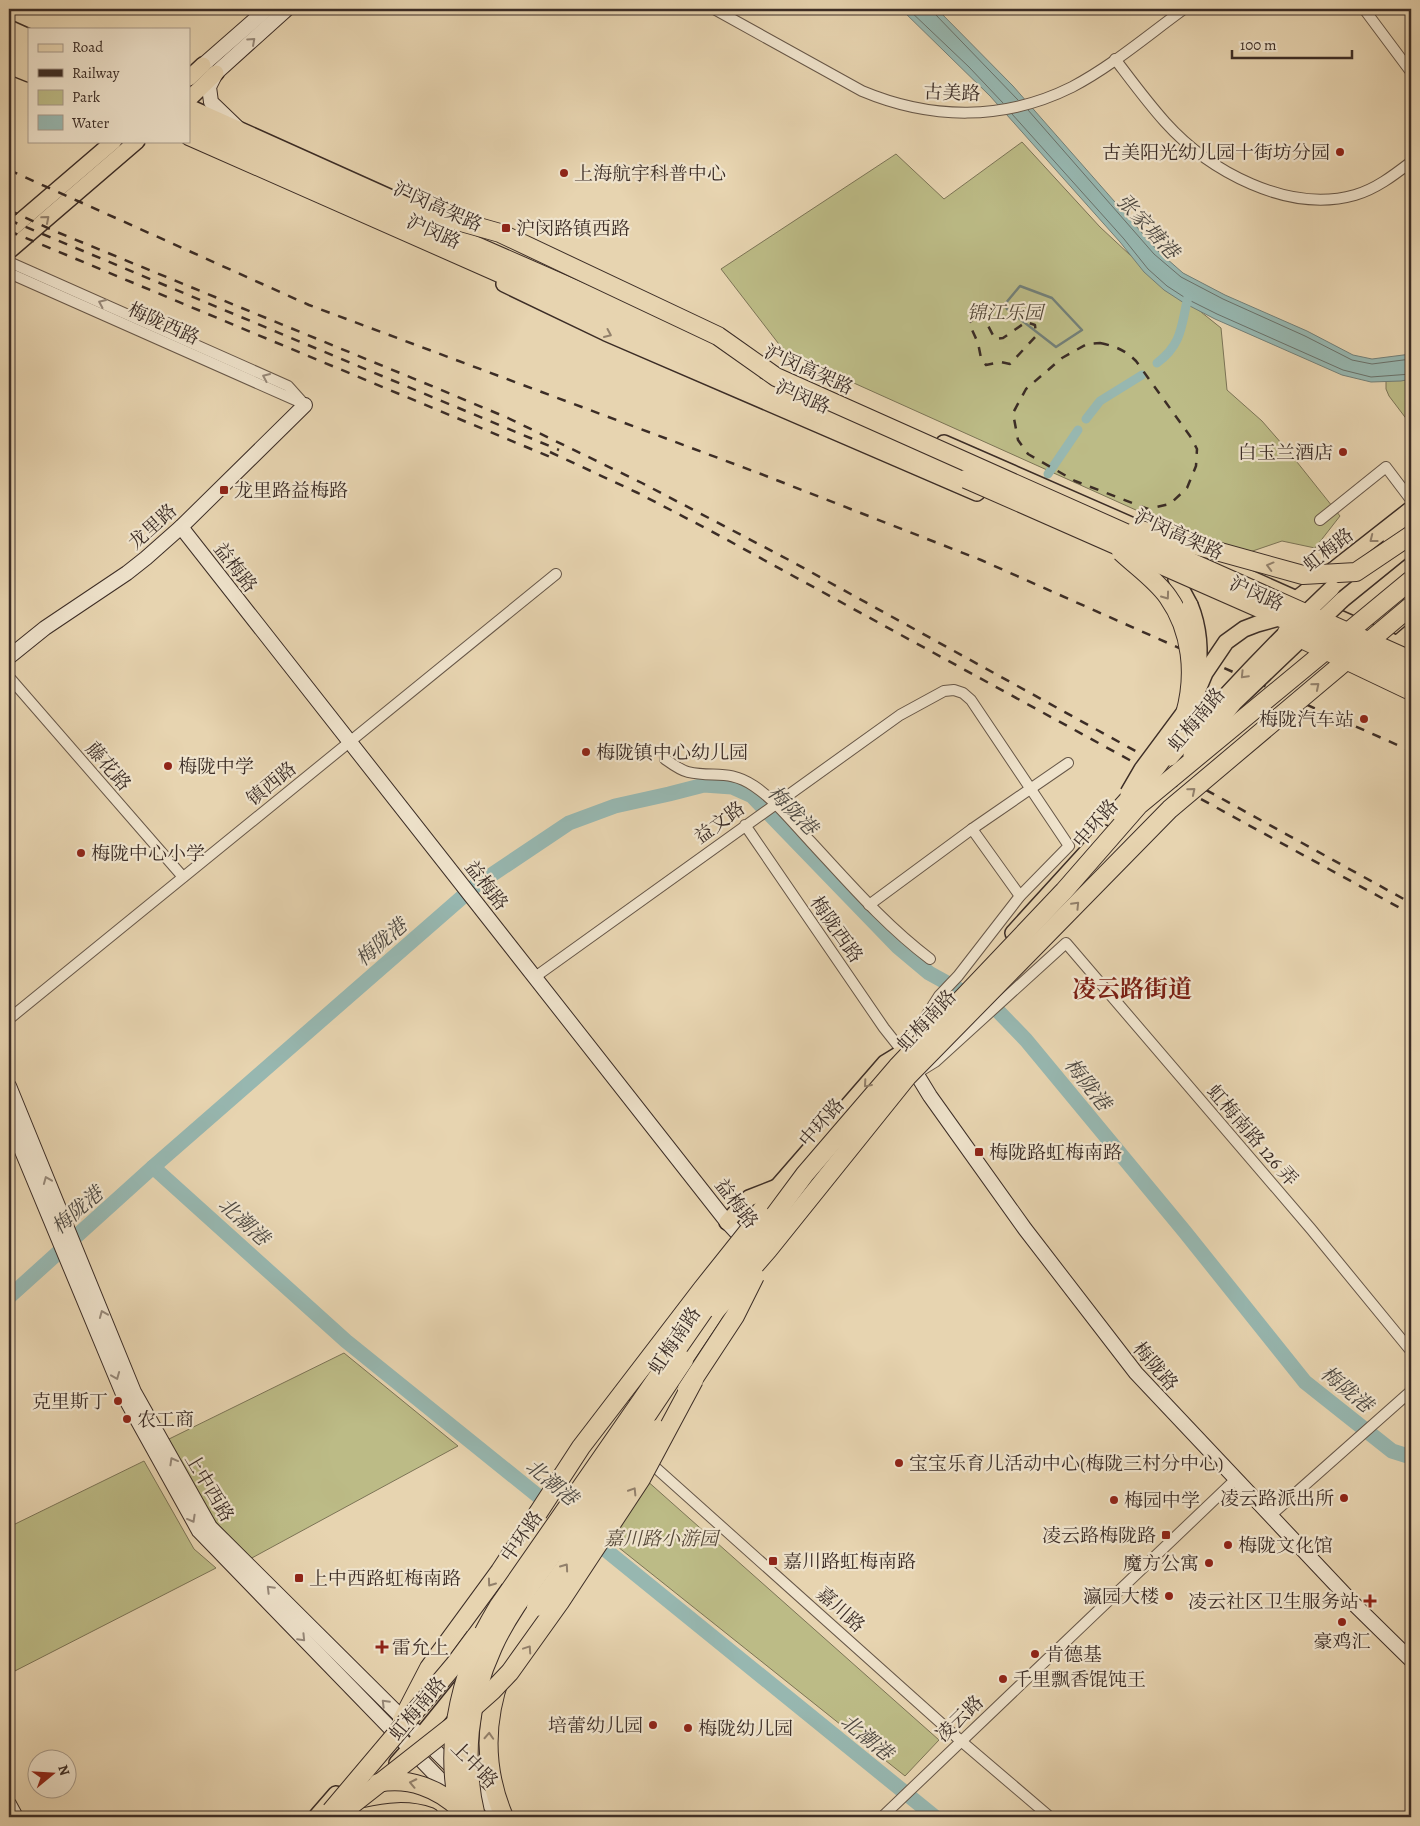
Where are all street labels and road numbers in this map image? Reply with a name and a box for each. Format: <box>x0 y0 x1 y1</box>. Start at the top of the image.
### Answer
street label: 古美路 <box>923 79 981 107</box>
street label: 沪闵高架路 <box>389 176 486 238</box>
street label: 沪闵路 <box>402 208 465 255</box>
street label: 梅陇西路 <box>124 297 204 351</box>
street label: 沪闵高架路 <box>760 339 857 401</box>
street label: 沪闵路 <box>771 374 834 420</box>
street label: 龙里路 <box>123 498 183 555</box>
street label: 沪闵高架路 <box>1130 504 1227 566</box>
street label: 虹梅路 <box>1298 522 1359 578</box>
street label: 益梅路 <box>207 537 263 598</box>
street label: 沪闵路 <box>1225 570 1288 617</box>
street label: 虹梅南路 <box>1162 682 1231 757</box>
street label: 藤花路 <box>80 737 137 797</box>
street label: 镇西路 <box>241 756 302 812</box>
street label: 中环路 <box>1067 794 1124 854</box>
street label: 益文路 <box>689 796 750 850</box>
street label: 益梅路 <box>458 855 514 916</box>
street label: 梅陇西路 <box>804 891 869 968</box>
street label: 虹梅南路 <box>891 984 962 1057</box>
street label: 虹梅南路 126 弄 <box>1201 1079 1304 1192</box>
street label: 中环路 <box>793 1093 850 1153</box>
street label: 益梅路 <box>708 1173 764 1234</box>
street label: 虹梅南路 <box>643 1302 707 1379</box>
street label: 梅陇路 <box>1127 1337 1184 1397</box>
street label: 上中西路 <box>178 1448 240 1527</box>
street label: 中环路 <box>495 1506 549 1567</box>
street label: 嘉川路 <box>810 1581 870 1638</box>
street label: 虹梅南路 <box>383 1671 452 1746</box>
street label: 凌云路 <box>930 1690 989 1748</box>
street label: 上中路 <box>445 1735 504 1794</box>

